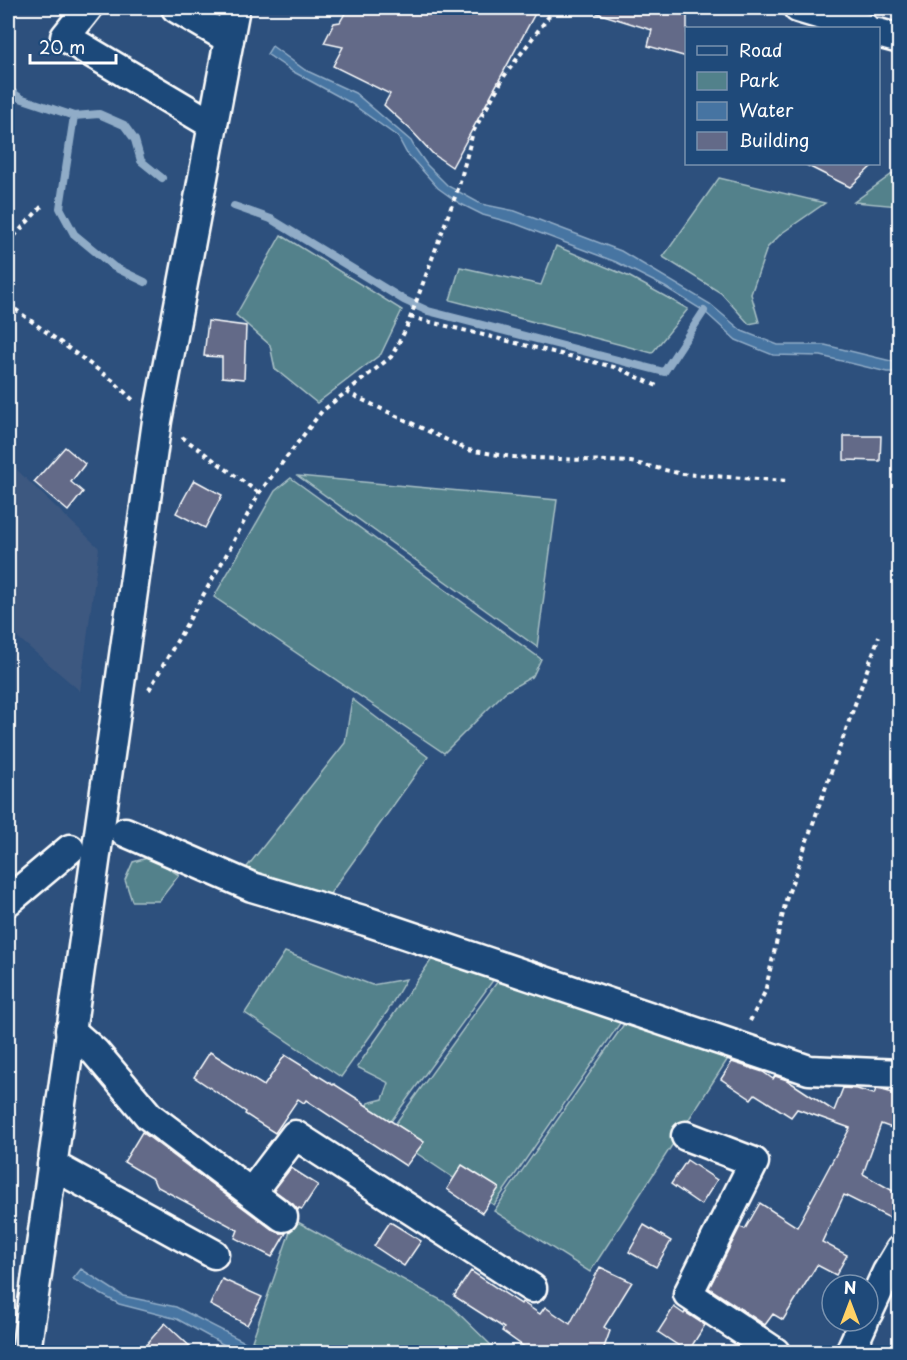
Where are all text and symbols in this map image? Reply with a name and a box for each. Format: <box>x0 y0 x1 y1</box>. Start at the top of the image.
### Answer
scale bar <box>30 27 116 65</box>
legend <box>685 27 880 165</box>
text: 20 m <box>39 33 85 60</box>
text: Road <box>739 36 783 63</box>
text: Park <box>739 66 779 93</box>
text: Water <box>739 96 794 123</box>
text: Building <box>739 126 809 153</box>
north arrow <box>820 1273 880 1333</box>
text: N <box>844 1275 856 1299</box>

